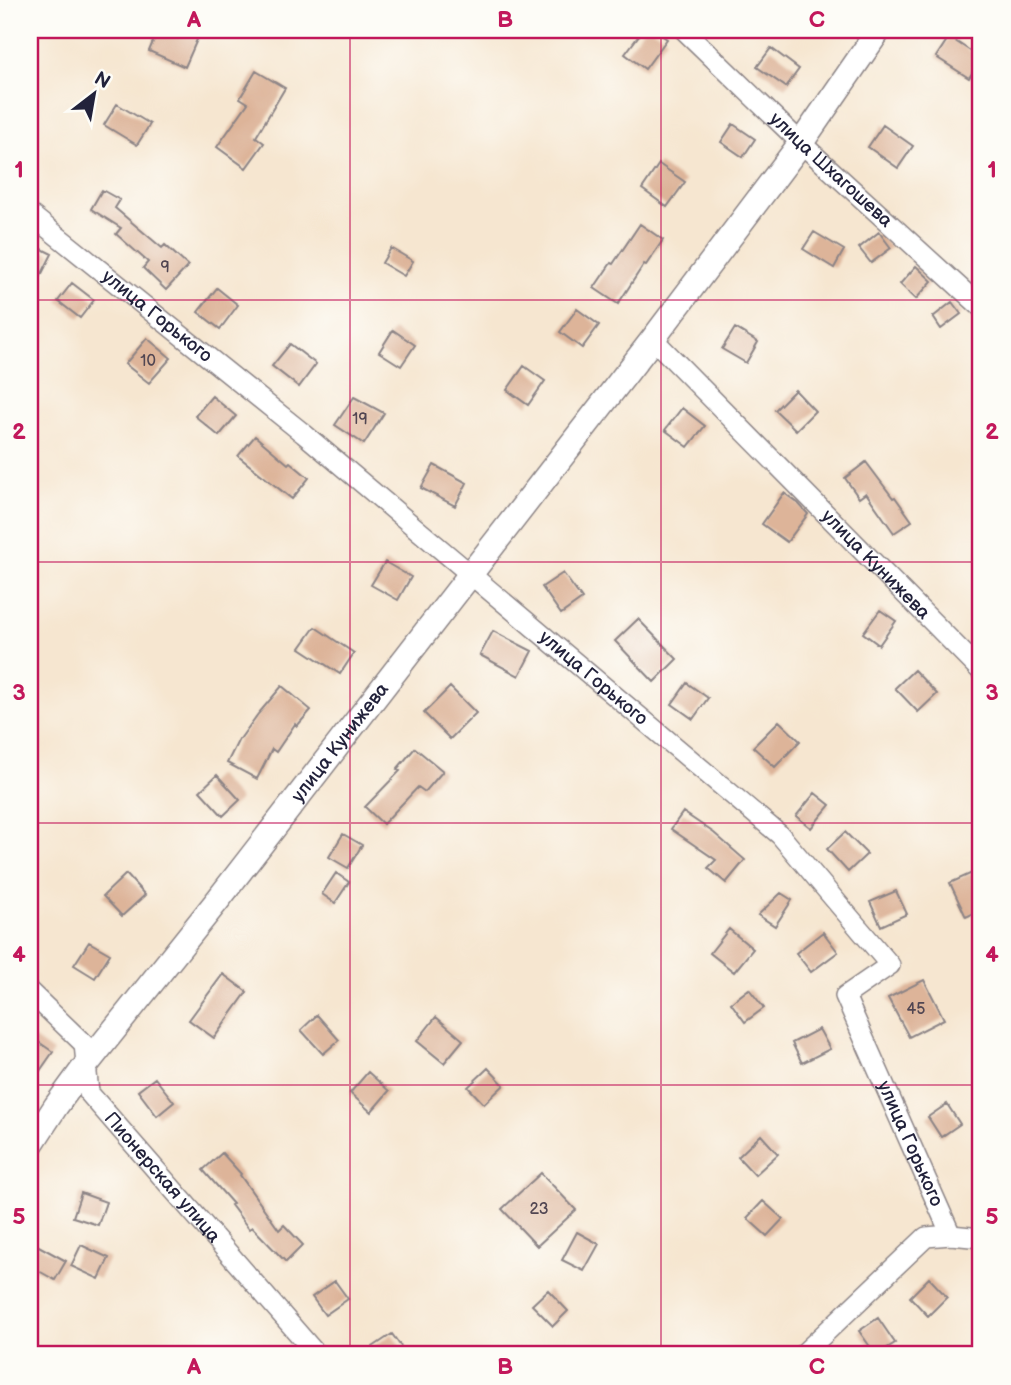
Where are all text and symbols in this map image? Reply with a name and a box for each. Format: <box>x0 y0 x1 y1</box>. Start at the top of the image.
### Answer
text: A <box>186 6 202 34</box>
text: B <box>497 6 513 34</box>
text: C <box>809 6 825 34</box>
north arrow <box>60 60 130 130</box>
text: N <box>90 67 114 94</box>
street label: улица Шхагошева <box>765 107 897 232</box>
text: 1 <box>14 156 24 184</box>
text: 1 <box>987 156 997 184</box>
house number: 9 <box>160 258 170 277</box>
street label: улица Горького <box>97 265 217 367</box>
house number: 10 <box>140 352 156 371</box>
house number: 19 <box>352 410 368 429</box>
text: 2 <box>12 418 26 446</box>
text: 2 <box>985 418 999 446</box>
street label: улица Кунижева <box>817 505 935 624</box>
street label: улица Горького <box>535 626 653 730</box>
street label: улица Кунижева <box>286 678 394 807</box>
text: 3 <box>12 679 26 707</box>
text: 3 <box>985 679 999 707</box>
text: 4 <box>12 941 26 969</box>
text: 4 <box>985 941 999 969</box>
house number: 45 <box>907 1000 925 1019</box>
street label: улица Горького <box>873 1077 948 1210</box>
street label: Пионерская улица <box>99 1107 225 1247</box>
house number: 23 <box>530 1200 549 1219</box>
text: 5 <box>12 1203 26 1231</box>
text: 5 <box>985 1203 999 1231</box>
text: A <box>186 1353 202 1381</box>
text: B <box>497 1353 513 1381</box>
text: C <box>809 1353 825 1381</box>

